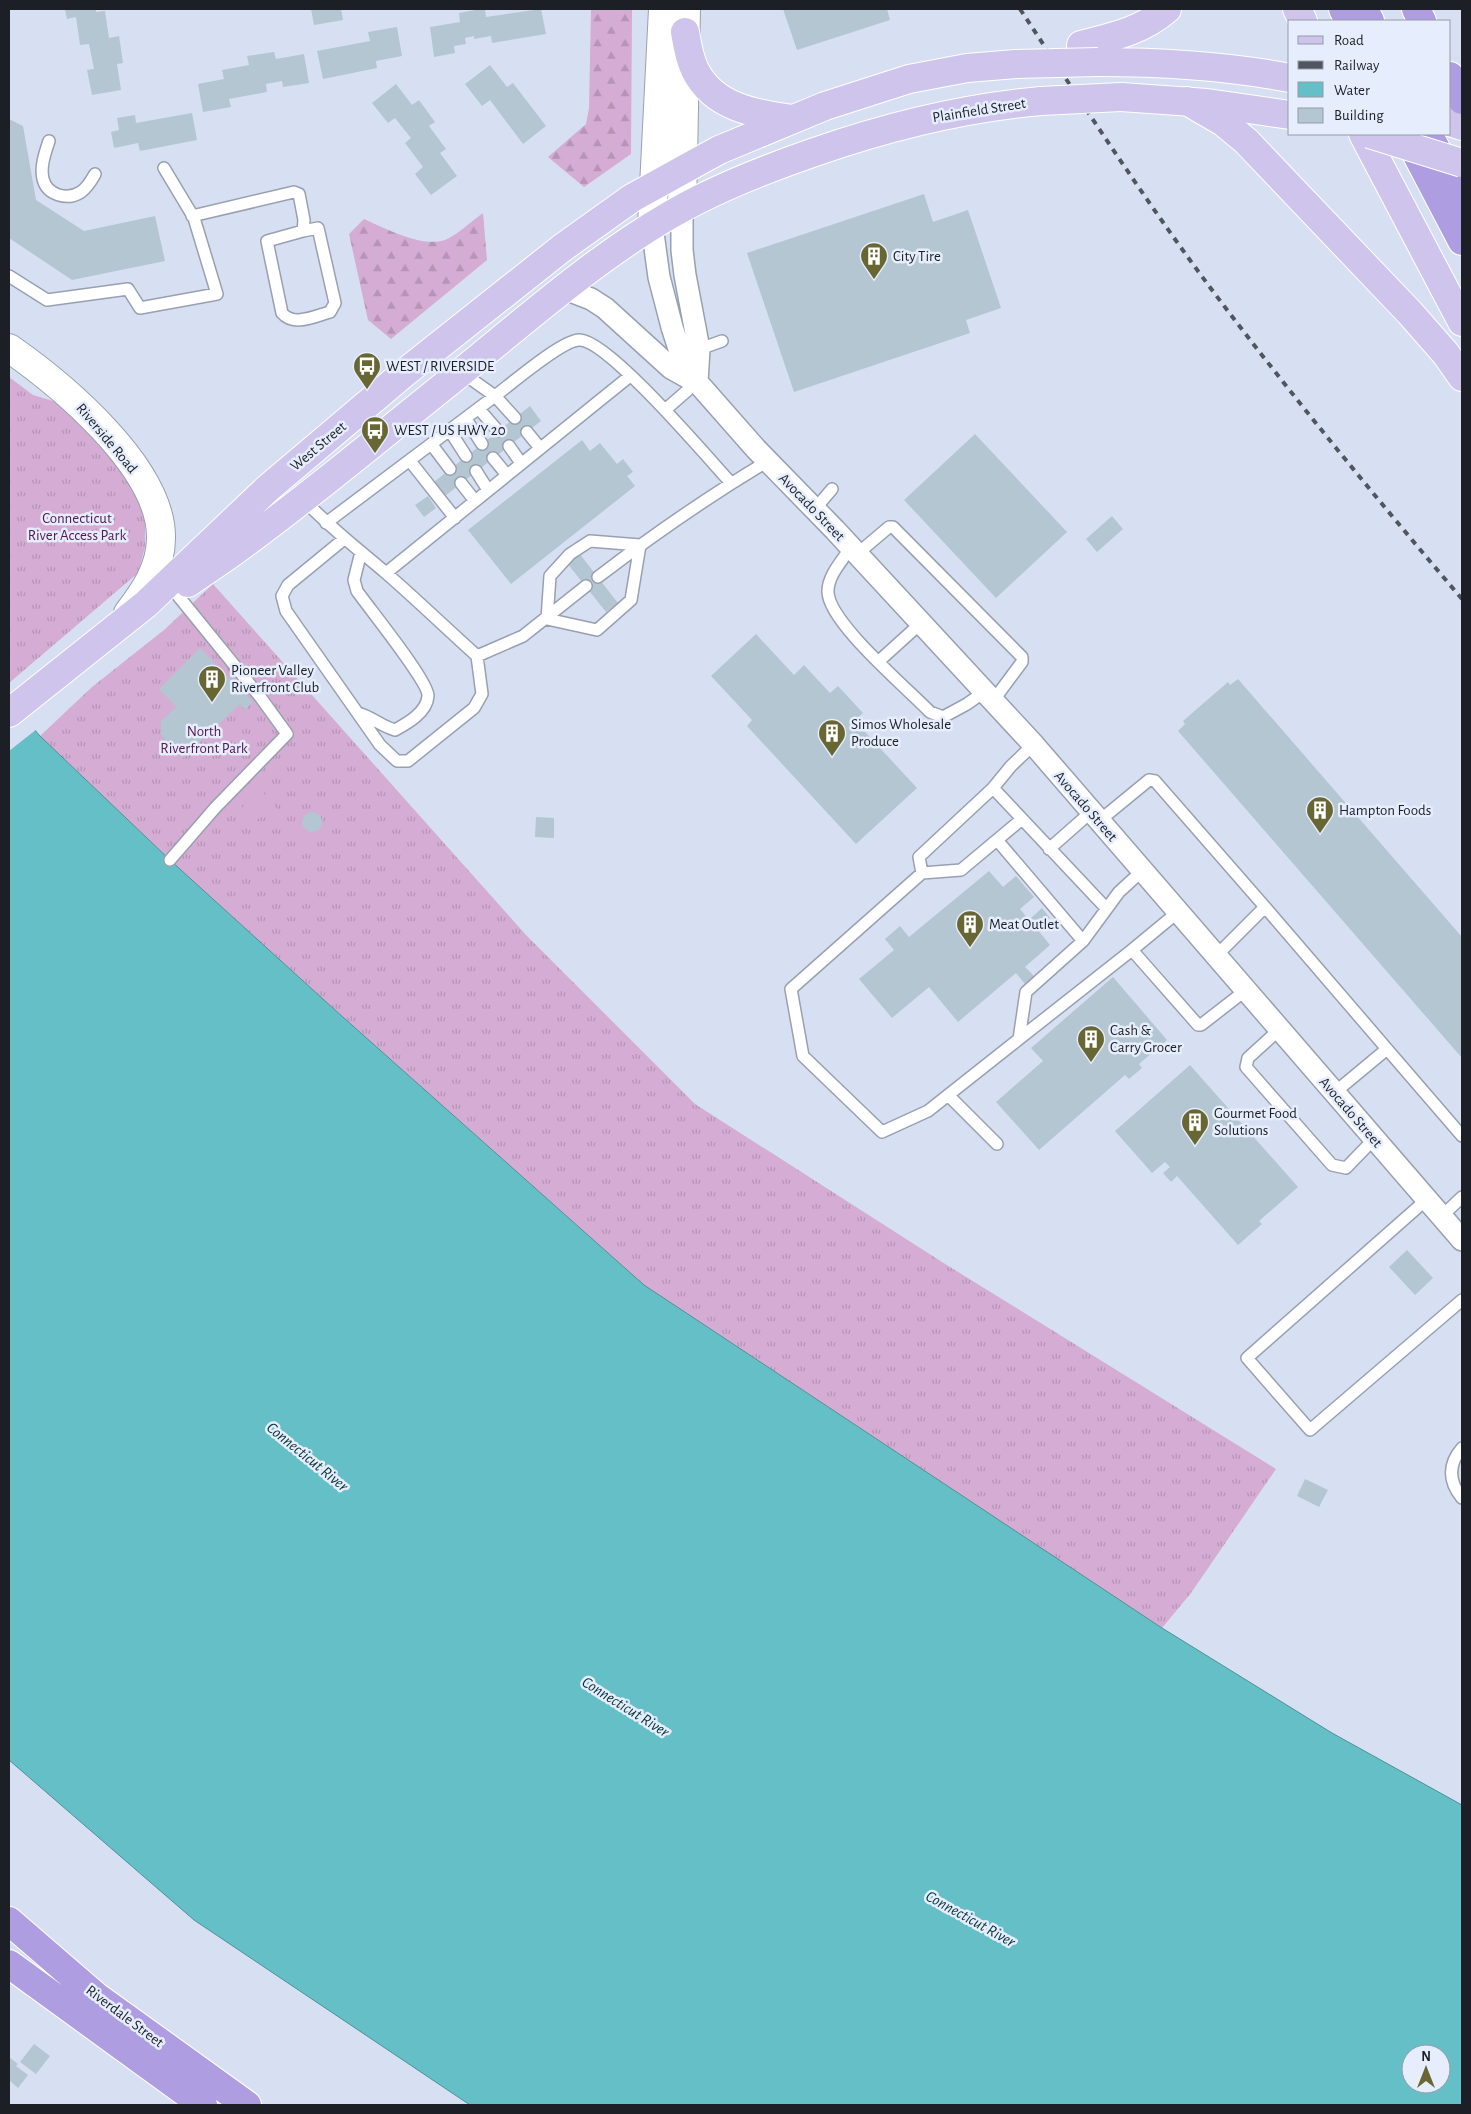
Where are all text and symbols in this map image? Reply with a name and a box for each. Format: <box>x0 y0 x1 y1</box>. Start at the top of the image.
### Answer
legend <box>1288 20 1451 135</box>
text: Road <box>1334 33 1364 48</box>
text: Railway <box>1334 58 1380 73</box>
text: Water <box>1334 83 1370 98</box>
street label: Plainfield Street <box>931 96 1027 125</box>
text: Building <box>1334 108 1384 123</box>
building icon: City Tire <box>859 241 889 280</box>
place label: City Tire <box>893 249 941 264</box>
bus stop icon: WEST / RIVERSIDE <box>352 351 382 390</box>
place label: WEST / RIVERSIDE <box>386 359 494 374</box>
street label: Riverside Road <box>73 401 140 476</box>
bus stop icon: WEST / US HWY 20 <box>360 415 390 454</box>
street label: West Street <box>288 419 349 474</box>
place label: WEST / US HWY 20 <box>394 423 506 438</box>
street label: Avocado Street <box>776 471 848 544</box>
park label: Connecticut River Access Park <box>28 511 126 543</box>
place label: Pioneer Valley Riverfront Club <box>231 663 320 695</box>
building icon: Pioneer Valley Riverfront Club <box>197 664 227 703</box>
place label: Simos Wholesale Produce <box>851 717 951 749</box>
building icon: Simos Wholesale Produce <box>817 718 847 757</box>
park label: North Riverfront Park <box>160 724 248 756</box>
street label: Avocado Street <box>1051 768 1120 844</box>
building icon: Hampton Foods <box>1305 795 1335 834</box>
place label: Hampton Foods <box>1339 803 1431 818</box>
building icon: Meat Outlet <box>955 909 985 948</box>
place label: Meat Outlet <box>989 917 1059 932</box>
place label: Cash & Carry Grocer <box>1110 1023 1182 1055</box>
building icon: Cash & Carry Grocer <box>1076 1024 1106 1063</box>
street label: Avocado Street <box>1316 1074 1385 1150</box>
place label: Gourmet Food Solutions <box>1214 1106 1297 1138</box>
building icon: Gourmet Food Solutions <box>1180 1107 1210 1146</box>
water label: Connecticut River <box>264 1419 352 1495</box>
water label: Connecticut River <box>579 1674 673 1740</box>
water label: Connecticut River <box>923 1888 1019 1950</box>
street label: Riverdale Street <box>83 1982 166 2050</box>
north arrow <box>1401 2044 1451 2094</box>
text: N <box>1421 2050 1431 2064</box>

